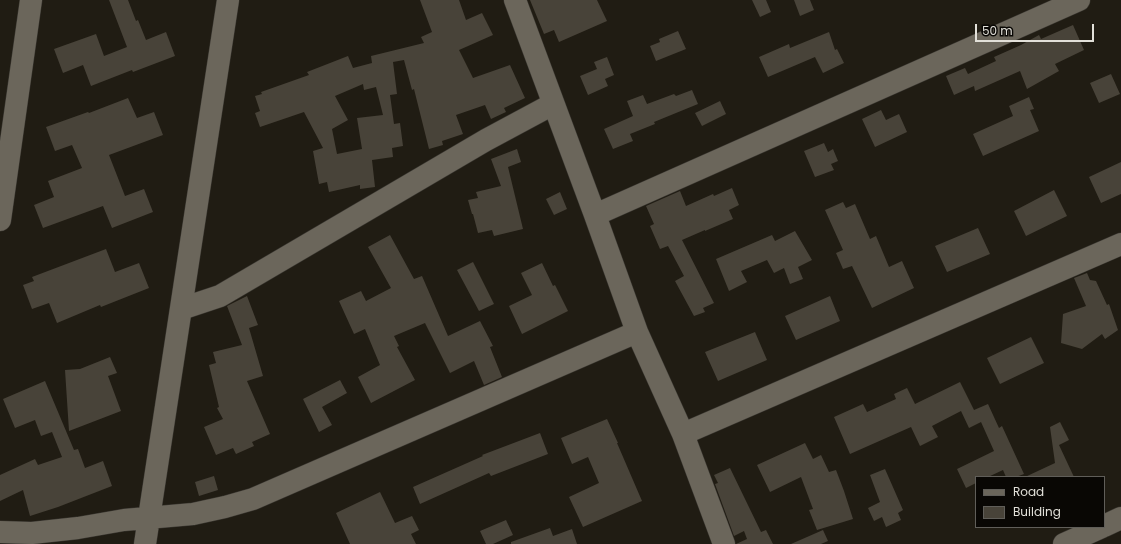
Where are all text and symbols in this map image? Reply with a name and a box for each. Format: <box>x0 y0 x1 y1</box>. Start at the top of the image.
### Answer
scale bar <box>977 16 1096 42</box>
text: 50 m <box>982 22 1013 39</box>
legend <box>975 476 1105 528</box>
text: Road <box>1013 483 1044 500</box>
text: Building <box>1013 503 1061 520</box>

